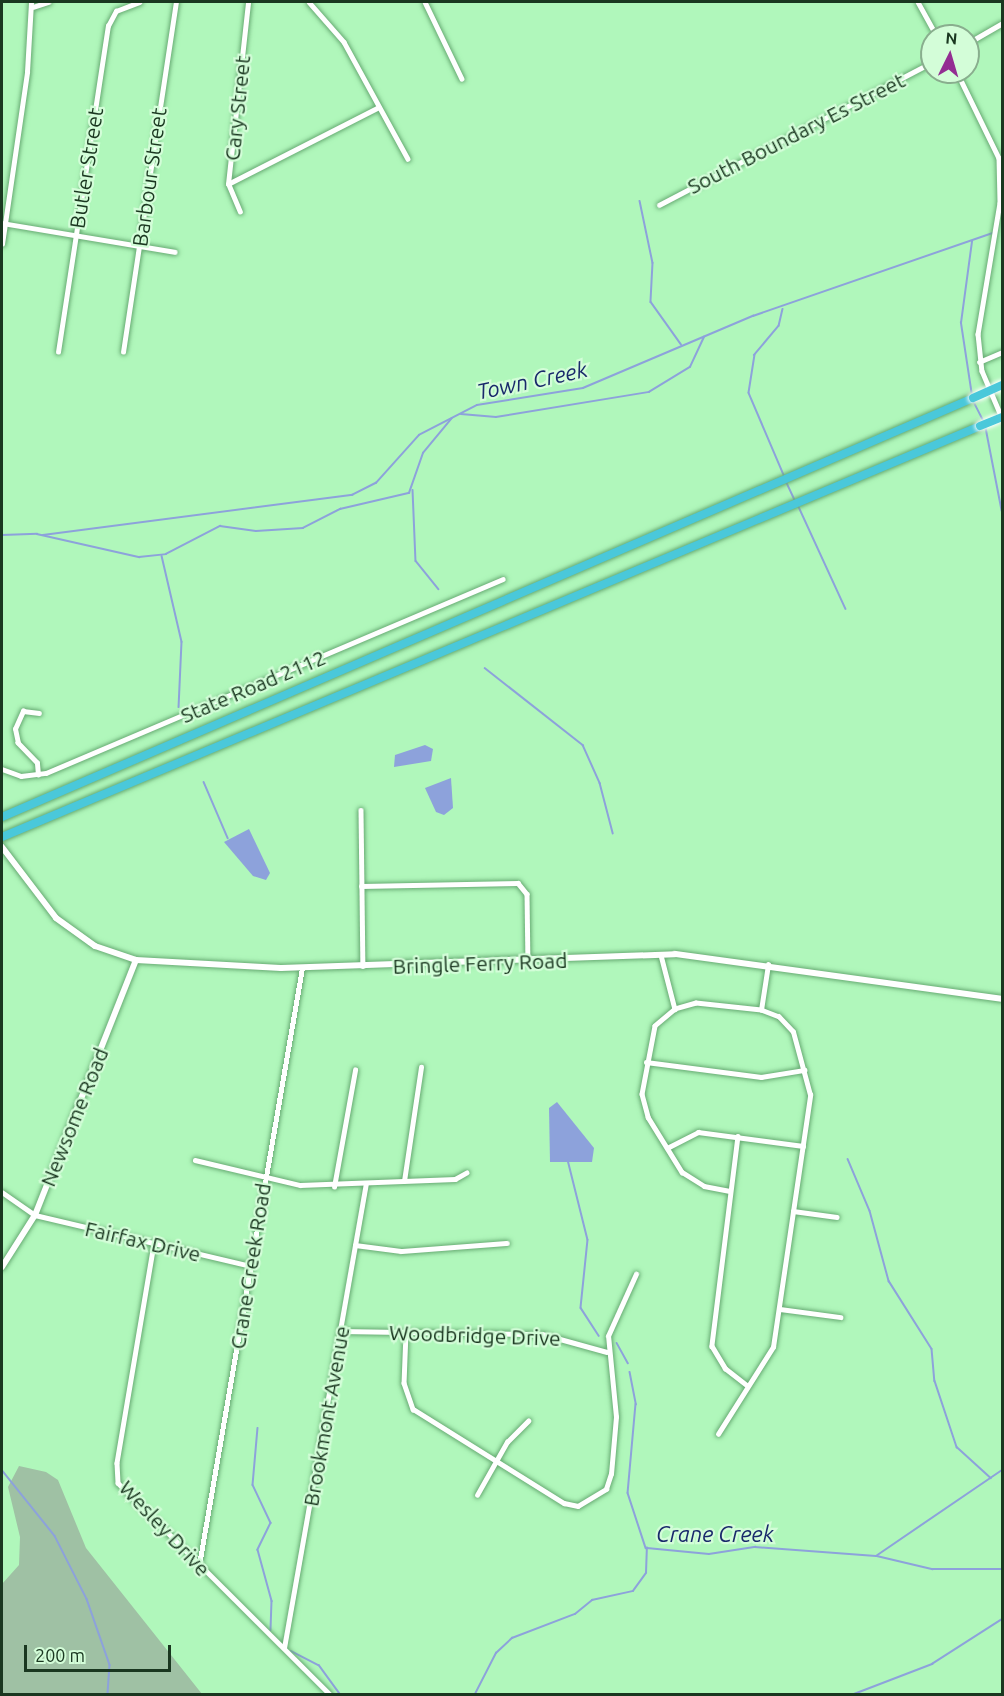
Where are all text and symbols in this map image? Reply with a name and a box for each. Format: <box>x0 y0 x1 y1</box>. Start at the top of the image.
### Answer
north arrow <box>920 24 980 84</box>
text: N <box>945 29 958 48</box>
street label: Cary Street <box>219 54 255 162</box>
street label: South Boundary Es Street <box>683 67 909 199</box>
street label: Butler Street <box>64 106 108 230</box>
street label: Barbour Street <box>127 106 171 248</box>
water label: Town Creek <box>474 355 590 405</box>
street label: State Road 2112 <box>177 644 329 728</box>
street label: Bringle Ferry Road <box>392 947 568 979</box>
street label: Newsome Road <box>35 1044 113 1190</box>
street label: Crane Creek Road <box>224 1181 276 1351</box>
street label: Fairfax Drive <box>83 1215 203 1267</box>
street label: Woodbridge Drive <box>389 1319 561 1351</box>
street label: Brookmont Avenue <box>298 1324 354 1508</box>
street label: Wesley Drive <box>114 1475 216 1581</box>
water label: Crane Creek <box>656 1521 774 1547</box>
scale bar <box>27 1633 174 1671</box>
text: 200 m <box>35 1645 85 1665</box>

